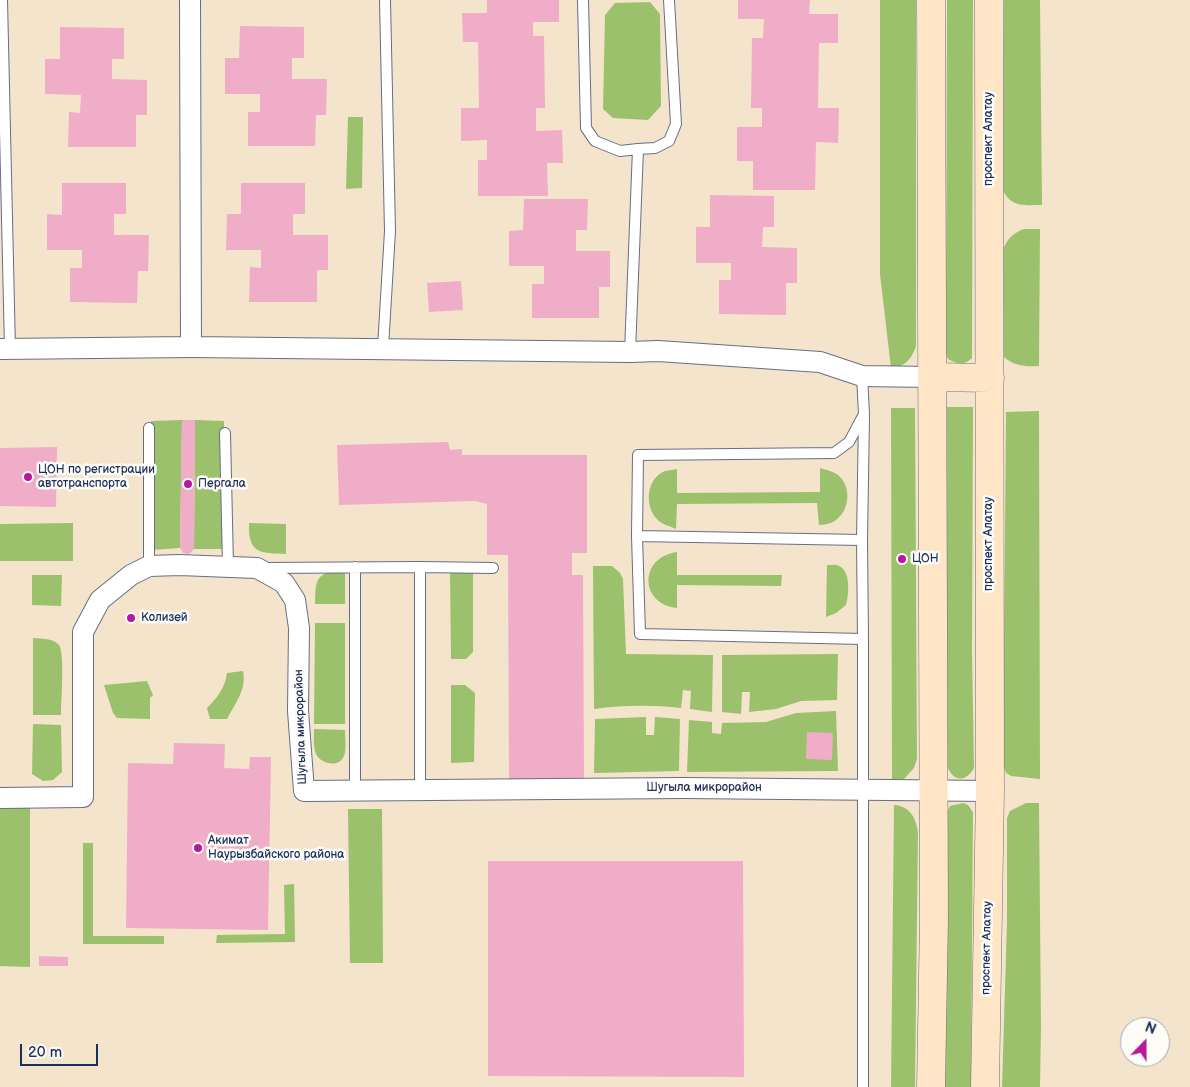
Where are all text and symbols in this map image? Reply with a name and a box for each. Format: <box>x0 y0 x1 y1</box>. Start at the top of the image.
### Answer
street label: проспект Алатау <box>982 92 996 186</box>
place label: ЦОН по регистрации автотранспорта <box>38 463 155 491</box>
marker: ЦОН по регистрации автотранспорта <box>22 471 34 483</box>
place label: Пергала <box>198 477 246 491</box>
marker: Пергала <box>182 478 194 490</box>
street label: проспект Алатау <box>982 497 996 591</box>
place label: ЦОН <box>912 552 939 566</box>
marker: ЦОН <box>896 553 908 565</box>
place label: Колизей <box>141 611 188 625</box>
marker: Колизей <box>125 612 137 624</box>
street label: Шугыла микрорайон <box>292 669 310 785</box>
street label: Шугыла микрорайон <box>646 781 762 795</box>
place label: Акимат Наурызбайского района <box>208 834 344 862</box>
marker: Акимат Наурызбайского района <box>192 842 204 854</box>
street label: проспект Алатау <box>979 901 995 995</box>
north arrow <box>1120 1017 1170 1067</box>
text: N <box>1142 1019 1158 1038</box>
scale bar <box>22 1034 100 1066</box>
text: 20 m <box>28 1043 62 1062</box>

